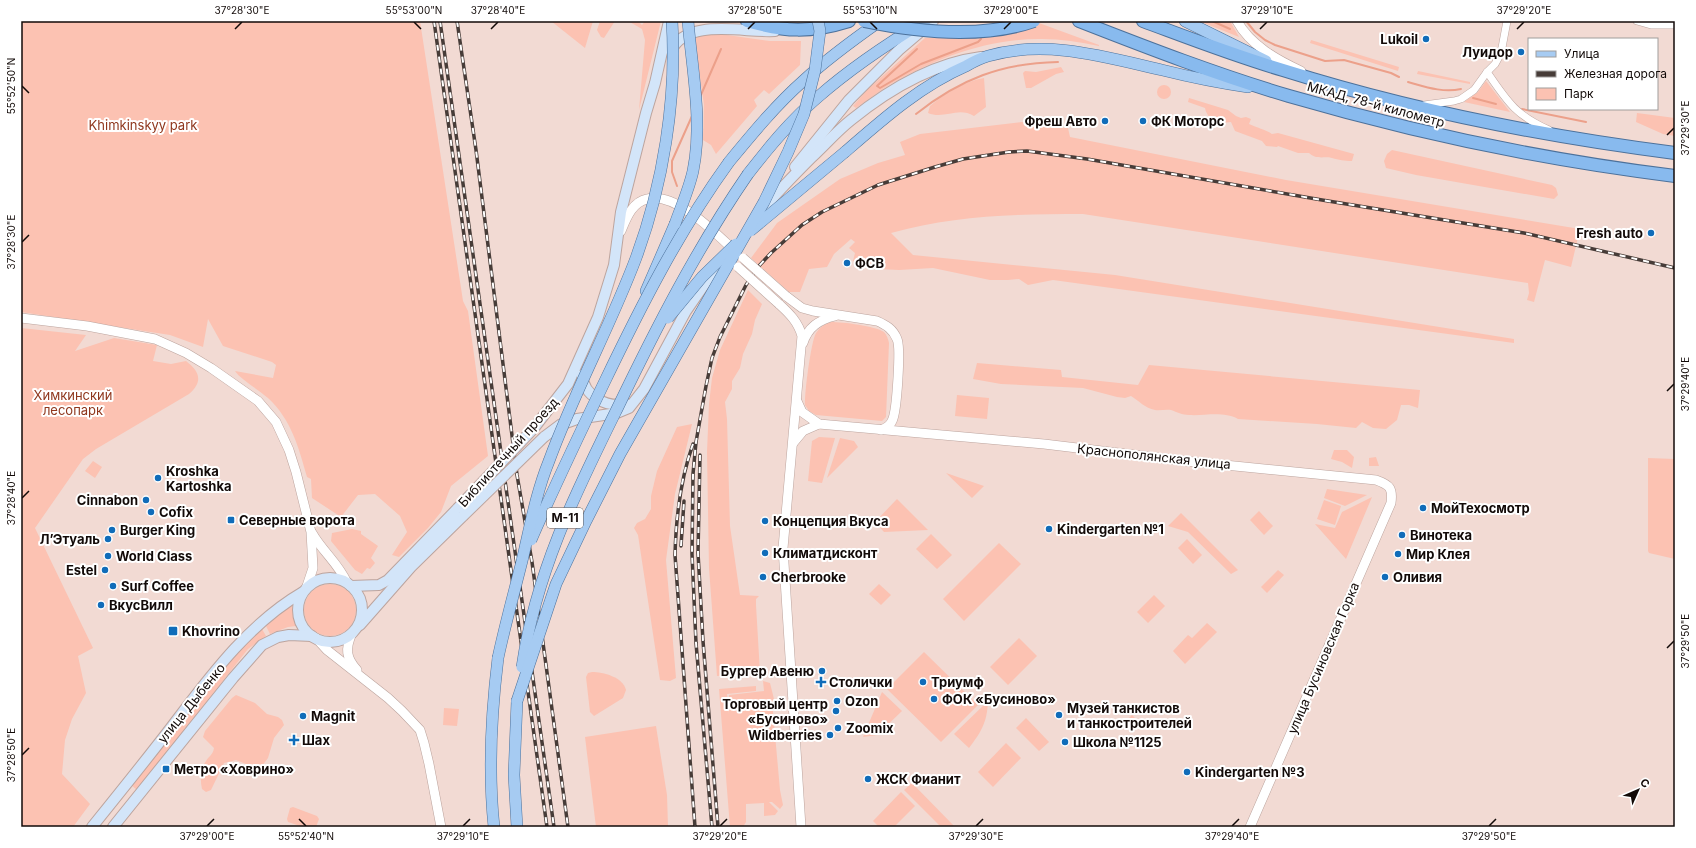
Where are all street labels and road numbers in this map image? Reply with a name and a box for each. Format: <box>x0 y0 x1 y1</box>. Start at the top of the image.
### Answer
street label: МКАД, 78-й километр <box>1305 78 1447 130</box>
street label: Библиотечный проезд <box>455 394 561 510</box>
street label: Краснополянская улица <box>1076 440 1232 472</box>
road number: М-11 <box>547 508 583 528</box>
street label: улица Бусиновская Горка <box>1284 580 1362 736</box>
street label: улица Дыбенко <box>154 660 228 746</box>

